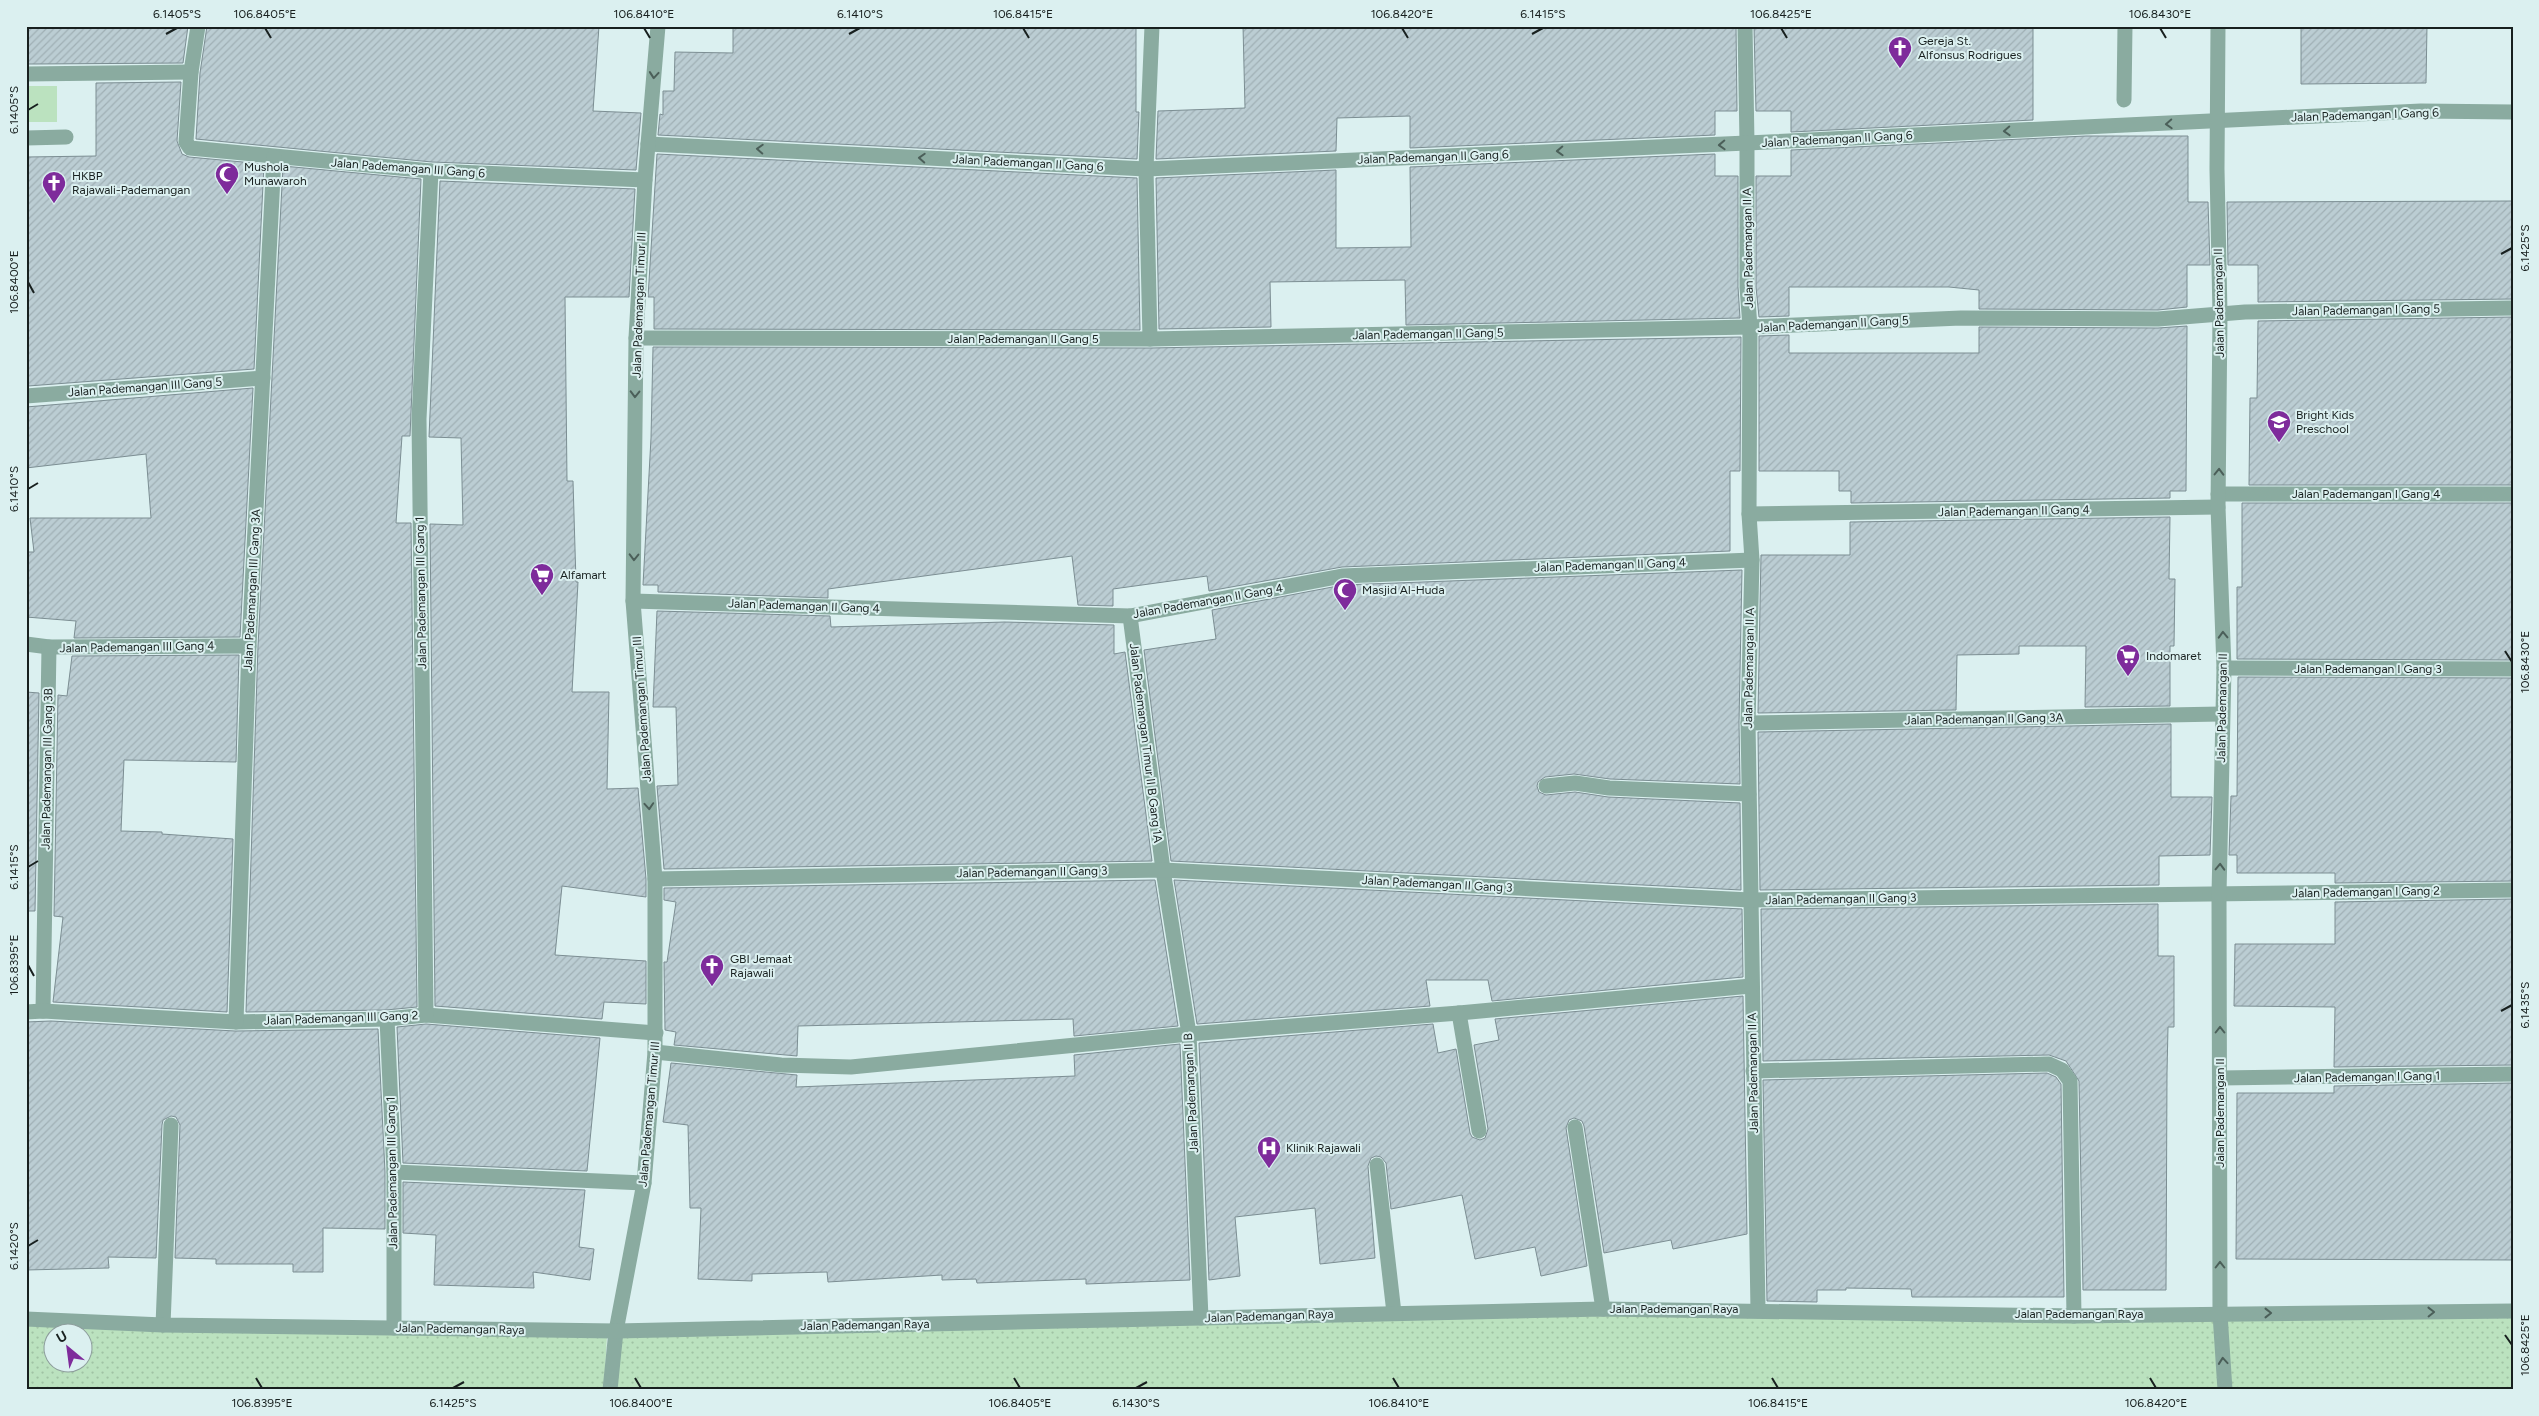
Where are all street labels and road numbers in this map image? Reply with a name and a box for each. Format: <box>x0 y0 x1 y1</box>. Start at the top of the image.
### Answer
street label: Jalan Pademangan I Gang 6 <box>2291 105 2439 125</box>
street label: Jalan Pademangan II Gang 6 <box>1761 128 1913 150</box>
street label: Jalan Pademangan II Gang 6 <box>1357 147 1509 167</box>
street label: Jalan Pademangan II Gang 6 <box>952 152 1104 174</box>
street label: Jalan Pademangan III Gang 6 <box>330 156 486 180</box>
street label: Jalan Pademangan II A <box>1740 188 1756 308</box>
street label: Jalan Pademangan Timur III <box>629 232 649 378</box>
street label: Jalan Pademangan II <box>2211 248 2227 358</box>
street label: Jalan Pademangan I Gang 5 <box>2292 302 2440 318</box>
street label: Jalan Pademangan II Gang 5 <box>1757 313 1909 335</box>
street label: Jalan Pademangan II Gang 5 <box>1352 326 1504 342</box>
street label: Jalan Pademangan II Gang 5 <box>947 332 1099 346</box>
street label: Jalan Pademangan III Gang 5 <box>67 375 223 399</box>
street label: Jalan Pademangan I Gang 4 <box>2292 487 2441 501</box>
street label: Jalan Pademangan II Gang 4 <box>1938 503 2091 519</box>
street label: Jalan Pademangan III Gang 3A <box>241 509 263 671</box>
street label: Jalan Pademangan III Gang 1 <box>413 517 429 669</box>
street label: Jalan Pademangan II Gang 4 <box>1534 555 1687 575</box>
street label: Jalan Pademangan II Gang 4 <box>1132 581 1285 621</box>
street label: Jalan Pademangan II Gang 4 <box>728 596 881 616</box>
street label: Jalan Pademangan II A <box>1741 608 1757 728</box>
street label: Jalan Pademangan Timur III <box>630 636 654 782</box>
street label: Jalan Pademangan III Gang 4 <box>59 639 215 655</box>
street label: Jalan Pademangan Timur II B Gang 1A <box>1127 642 1165 844</box>
street label: Jalan Pademangan II <box>2214 653 2230 763</box>
street label: Jalan Pademangan I Gang 3 <box>2294 662 2442 676</box>
street label: Jalan Pademangan III Gang 3B <box>39 688 55 850</box>
street label: Jalan Pademangan II Gang 3A <box>1904 711 2064 727</box>
street label: Jalan Pademangan II Gang 3 <box>956 864 1108 880</box>
street label: Jalan Pademangan II Gang 3 <box>1361 873 1513 895</box>
street label: Jalan Pademangan I Gang 2 <box>2292 884 2440 900</box>
street label: Jalan Pademangan II Gang 3 <box>1765 891 1917 907</box>
street label: Jalan Pademangan III Gang 2 <box>264 1008 418 1028</box>
street label: Jalan Pademangan II A <box>1745 1013 1761 1133</box>
street label: Jalan Pademangan II B <box>1181 1033 1201 1153</box>
street label: Jalan Pademangan Timur III <box>636 1041 662 1187</box>
street label: Jalan Pademangan II <box>2213 1058 2227 1168</box>
street label: Jalan Pademangan I Gang 1 <box>2294 1069 2440 1085</box>
street label: Jalan Pademangan III Gang 1 <box>384 1097 400 1249</box>
street label: Jalan Pademangan Raya <box>1610 1302 1738 1316</box>
street label: Jalan Pademangan Raya <box>1204 1307 1334 1325</box>
street label: Jalan Pademangan Raya <box>2015 1307 2143 1321</box>
street label: Jalan Pademangan Raya <box>800 1317 930 1333</box>
street label: Jalan Pademangan Raya <box>395 1321 525 1337</box>

